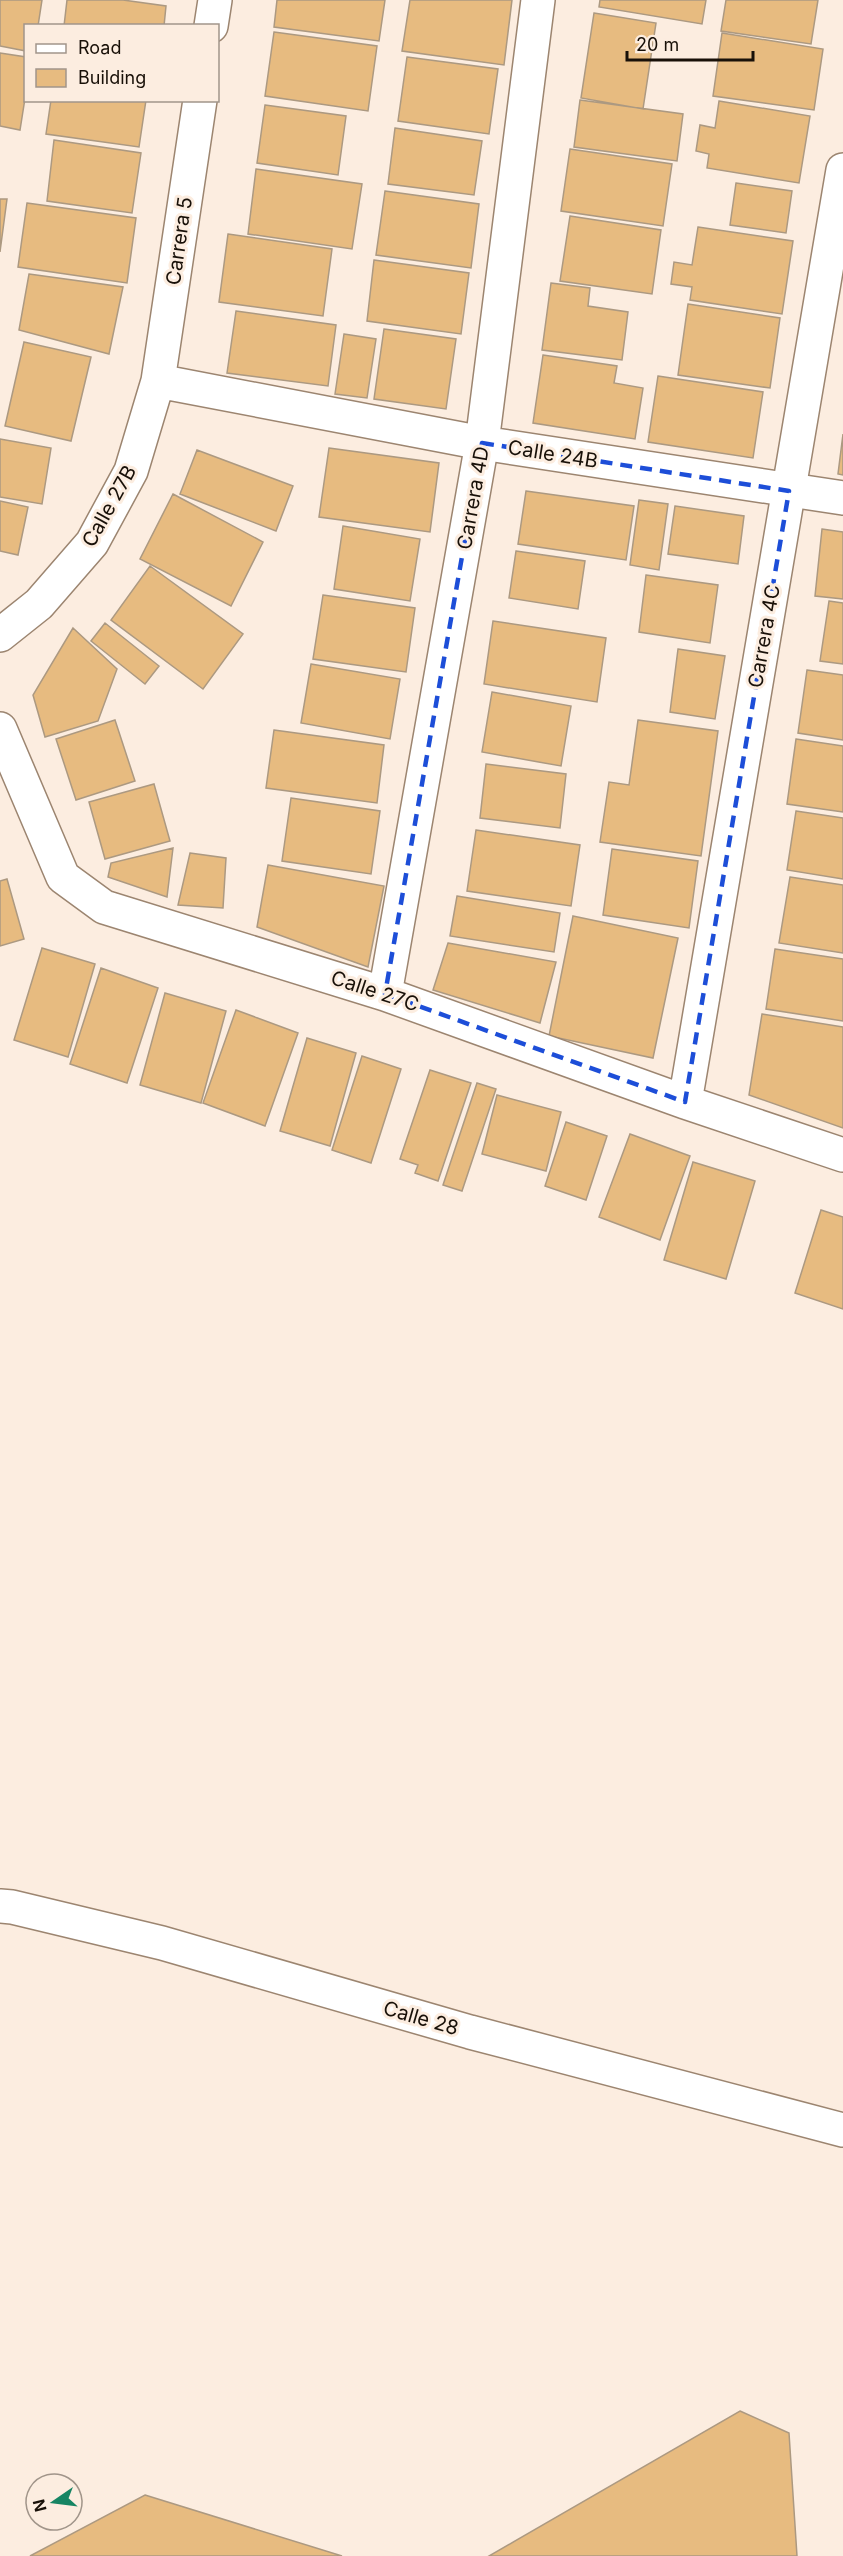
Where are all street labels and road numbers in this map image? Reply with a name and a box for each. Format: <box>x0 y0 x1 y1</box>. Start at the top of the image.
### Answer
street label: Carrera 5 <box>161 195 197 287</box>
street label: Calle 24B <box>506 435 600 473</box>
street label: Carrera 4D <box>452 445 494 551</box>
street label: Calle 27B <box>77 461 141 551</box>
street label: Carrera 4C <box>743 582 785 690</box>
street label: Calle 27C <box>328 966 422 1016</box>
street label: Calle 28 <box>380 1996 462 2040</box>

